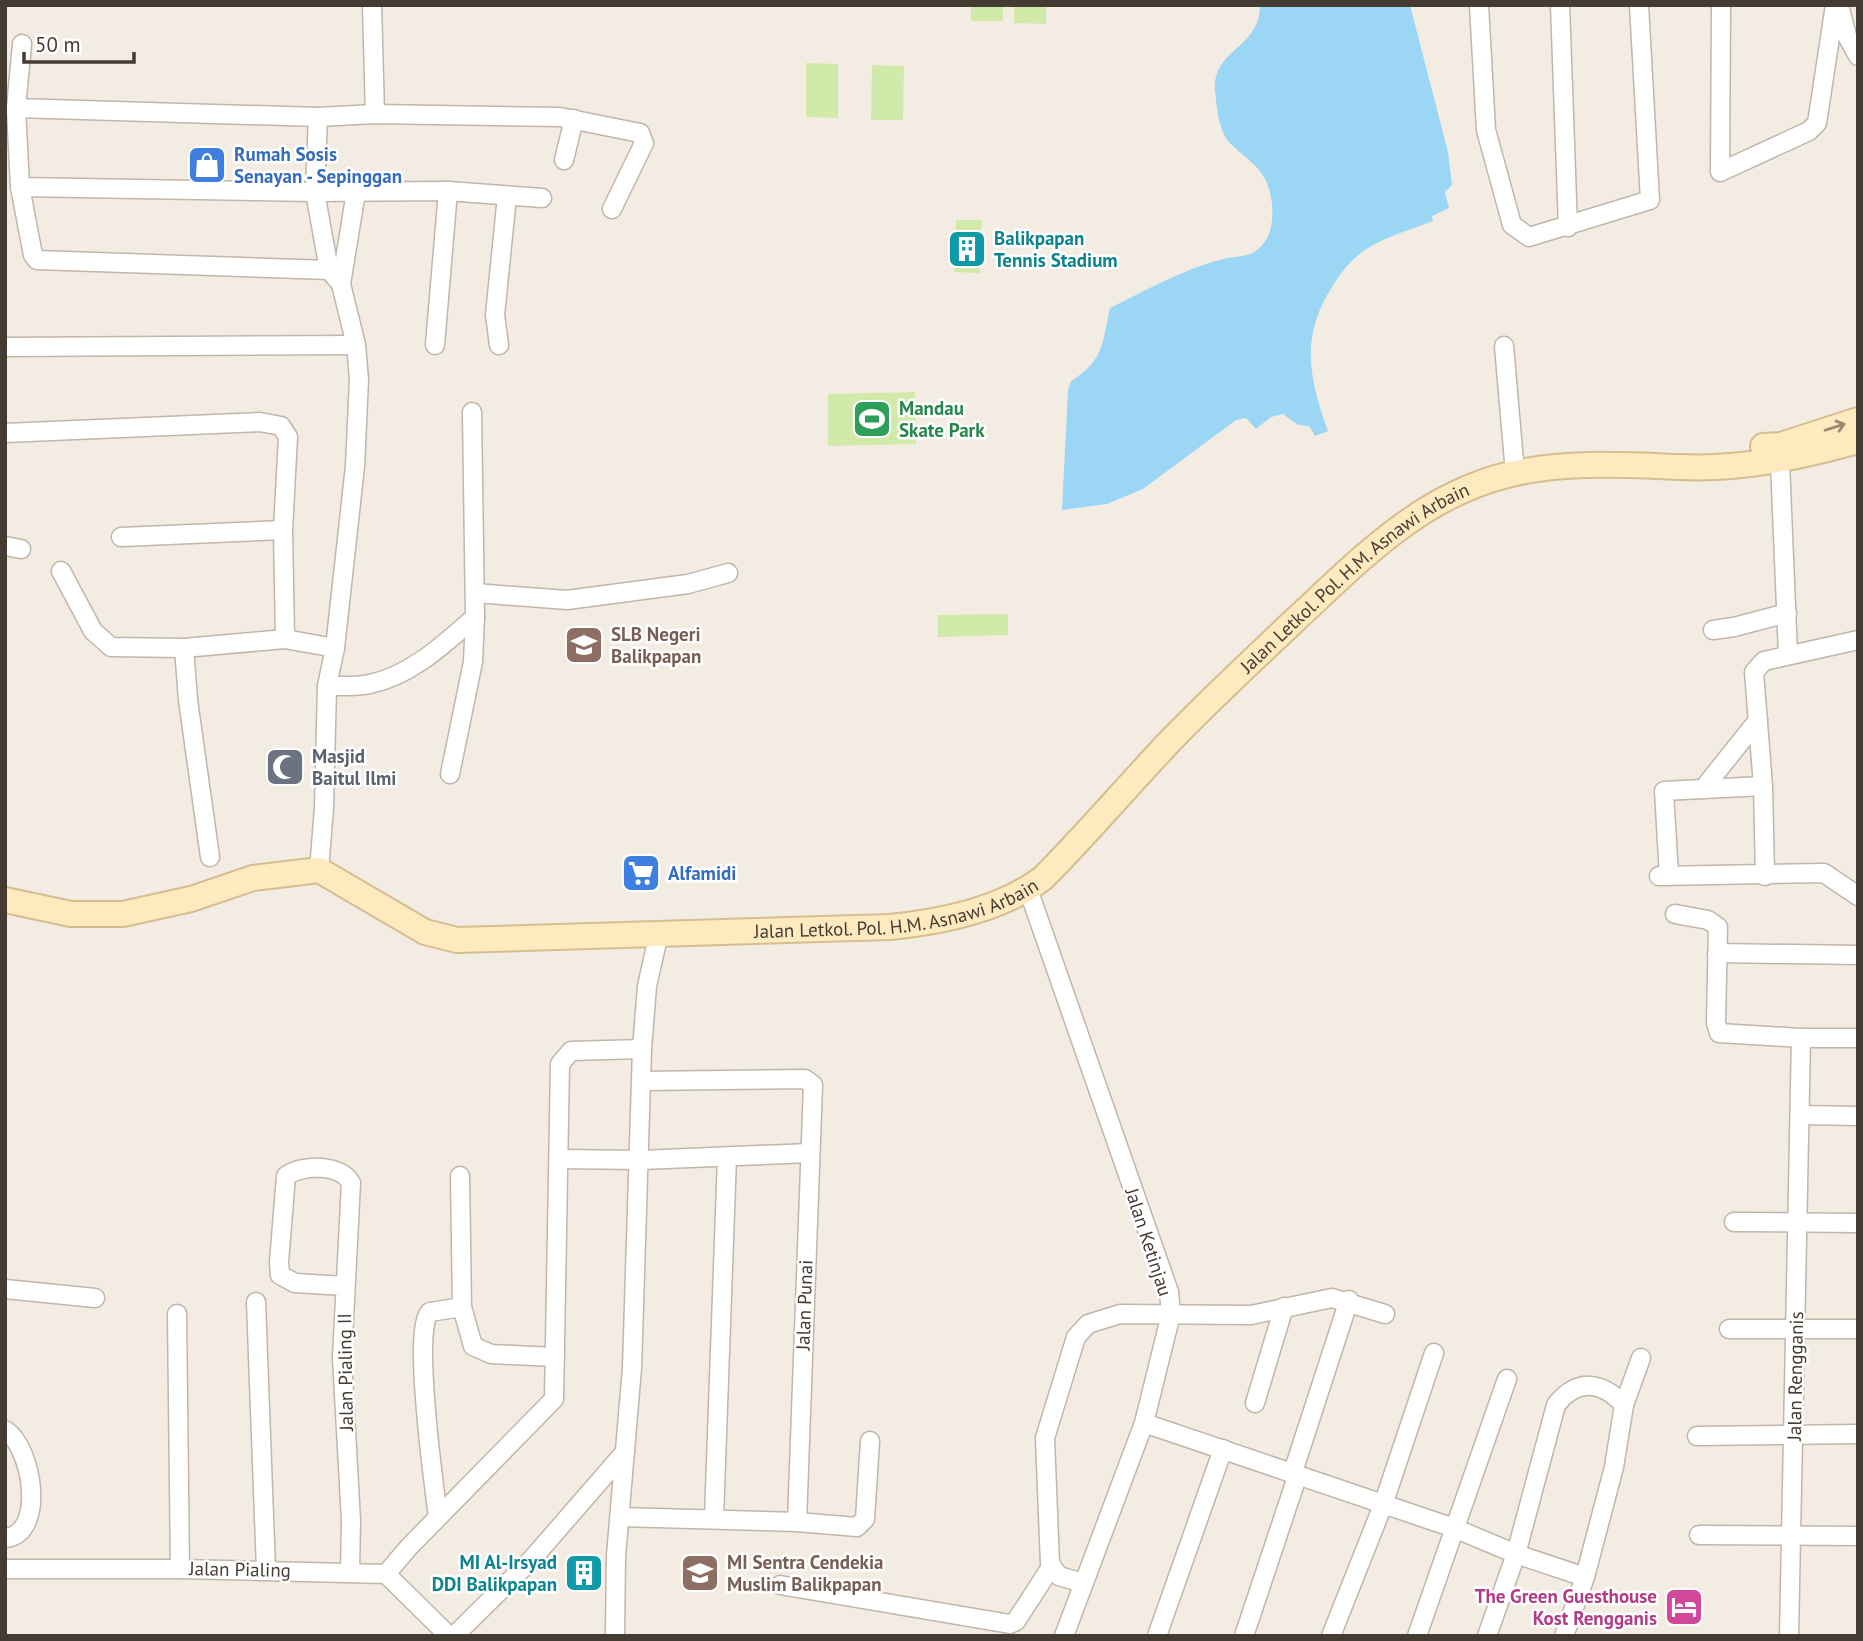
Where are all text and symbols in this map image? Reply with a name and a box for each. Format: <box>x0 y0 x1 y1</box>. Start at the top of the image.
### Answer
scale bar <box>24 21 135 65</box>
text: 50 m <box>35 31 81 58</box>
place label: Rumah Sosis Senayan - Sepinggan <box>234 142 402 188</box>
shop icon: Rumah Sosis Senayan - Sepinggan <box>186 144 228 186</box>
place label: Balikpapan Tennis Stadium <box>994 226 1118 272</box>
building icon: Balikpapan Tennis Stadium <box>946 228 988 270</box>
place label: Mandau Skate Park <box>899 396 985 442</box>
sports icon: Mandau Skate Park <box>851 398 893 440</box>
one-way arrow <box>1823 420 1845 432</box>
street label: Jalan Letkol. Pol. H.M. Asnawi Arbain <box>1234 477 1473 679</box>
place label: SLB Negeri Balikpapan <box>611 622 701 668</box>
school or university icon: SLB Negeri Balikpapan <box>563 624 605 666</box>
place label: Masjid Baitul Ilmi <box>312 744 396 790</box>
mosque icon: Masjid Baitul Ilmi <box>264 746 306 788</box>
supermarket icon: Alfamidi <box>620 852 662 894</box>
place label: Alfamidi <box>668 861 736 885</box>
street label: Jalan Letkol. Pol. H.M. Asnawi Arbain <box>753 873 1043 943</box>
street label: Jalan Ketinjau <box>1120 1184 1178 1299</box>
street label: Jalan Punai <box>790 1259 818 1352</box>
street label: Jalan Rengganis <box>1782 1311 1808 1442</box>
street label: Jalan Pialing II <box>332 1313 358 1432</box>
place label: MI Al-Irsyad DDI Balikpapan <box>432 1550 557 1596</box>
place label: MI Sentra Cendekia Muslim Balikpapan <box>727 1550 884 1596</box>
building icon: MI Al-Irsyad DDI Balikpapan <box>563 1552 605 1594</box>
school or university icon: MI Sentra Cendekia Muslim Balikpapan <box>679 1552 721 1594</box>
street label: Jalan Pialing <box>188 1556 291 1582</box>
place label: The Green Guesthouse Kost Rengganis <box>1475 1584 1657 1630</box>
hotel icon: The Green Guesthouse Kost Rengganis <box>1663 1586 1705 1628</box>

